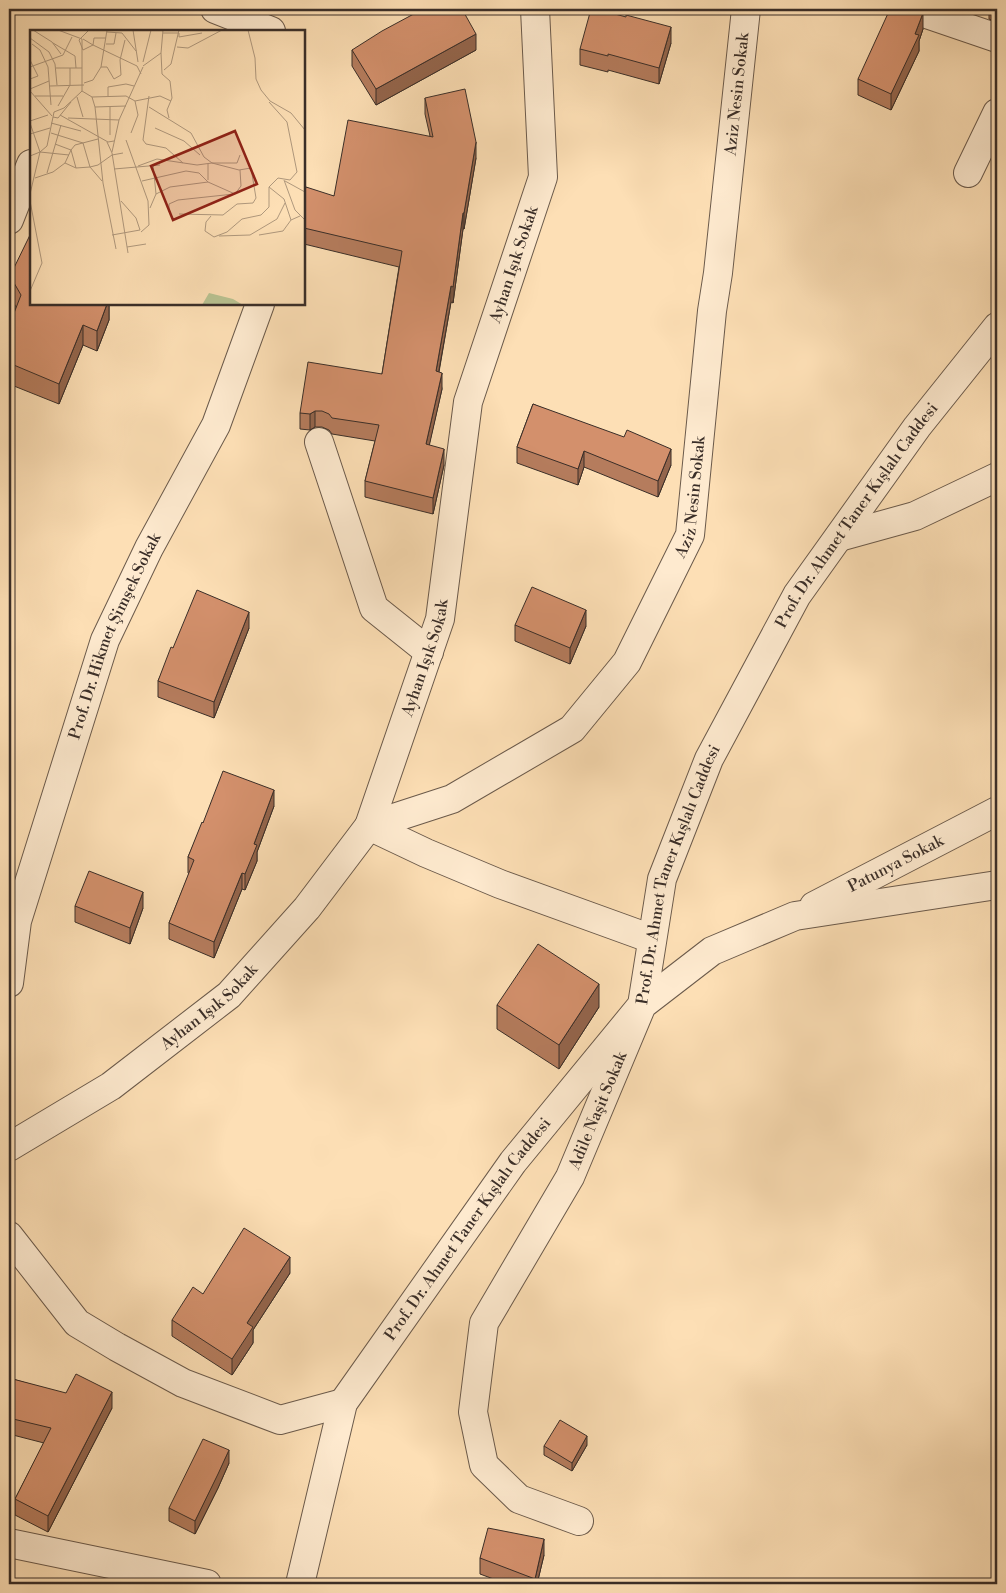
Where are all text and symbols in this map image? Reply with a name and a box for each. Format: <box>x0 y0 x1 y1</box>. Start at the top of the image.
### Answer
inset map <box>30 30 305 305</box>
street label: Aziz Nesin Sokak <box>720 30 754 158</box>
street label: Ayhan Işık Sokak <box>485 202 543 327</box>
street label: Prof. Dr. Ahmet Taner Kışlalı Caddesi <box>771 399 942 632</box>
street label: Aziz Nesin Sokak <box>670 434 710 562</box>
street label: Prof. Dr. Hikmet Şimşek Sokak <box>64 528 166 742</box>
street label: Ayhan Işık Sokak <box>397 597 453 720</box>
street label: Prof. Dr. Ahmet Taner Kışlalı Caddesi <box>632 741 725 1006</box>
street label: Patunya Sokak <box>844 830 948 897</box>
street label: Ayhan Işık Sokak <box>156 959 263 1055</box>
street label: Adile Naşit Sokak <box>564 1047 632 1173</box>
street label: Prof. Dr. Ahmet Taner Kışlalı Caddesi <box>380 1114 555 1345</box>

